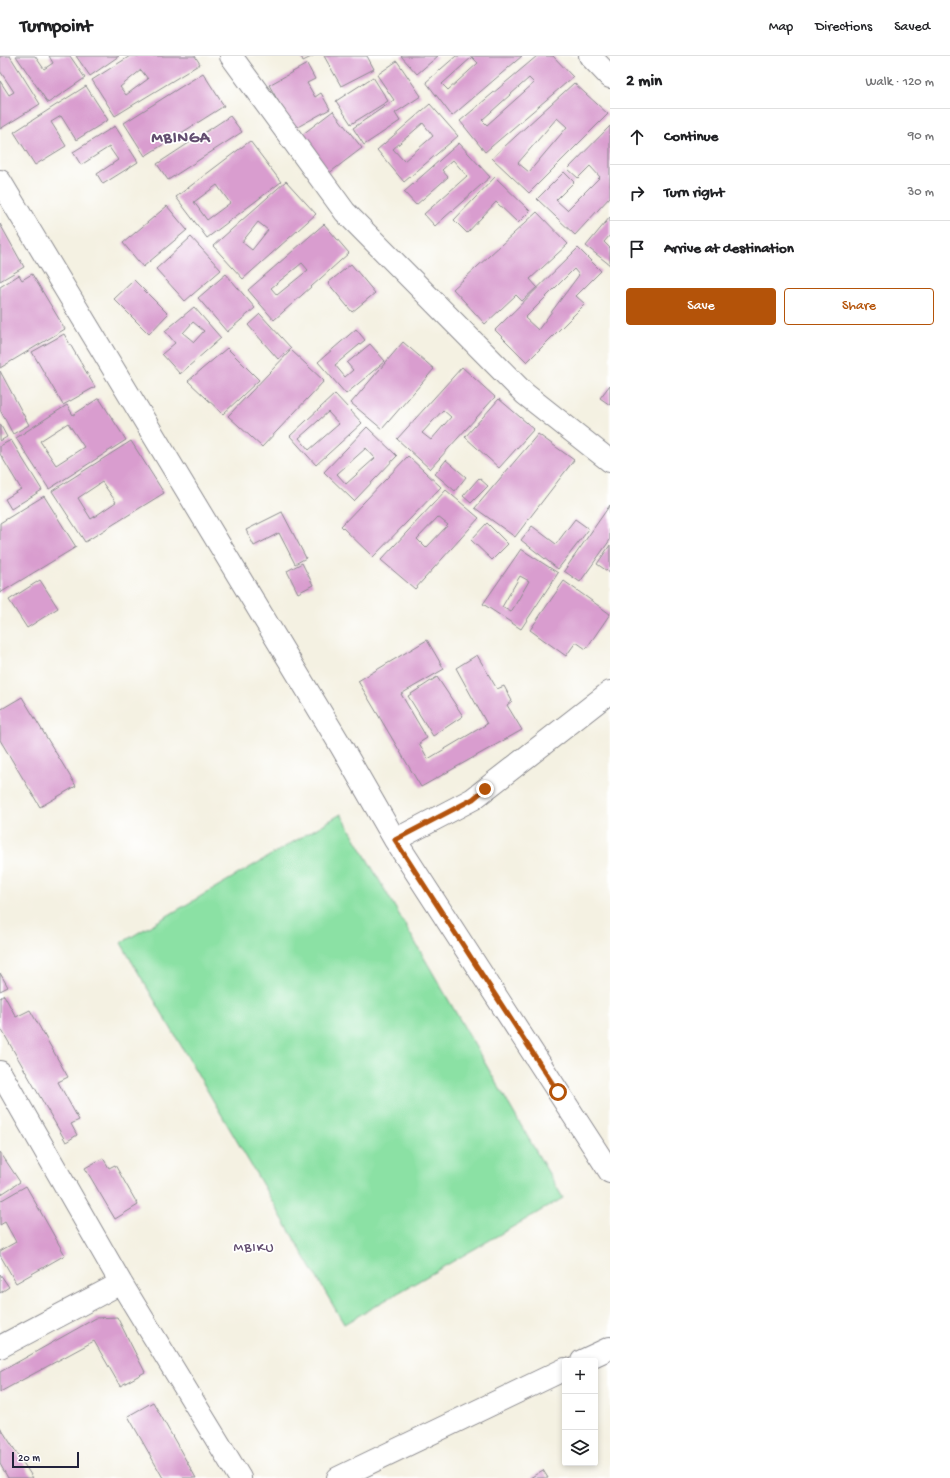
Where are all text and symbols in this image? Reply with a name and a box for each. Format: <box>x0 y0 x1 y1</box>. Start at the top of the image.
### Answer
text: Turnpoint <box>20 16 92 39</box>
text: Map <box>769 19 793 36</box>
text: Directions <box>815 19 872 36</box>
text: Saved <box>894 19 930 36</box>
text: 2 min <box>626 72 662 92</box>
text: Walk · 120 m <box>866 75 934 90</box>
icon: ahead <box>626 126 648 148</box>
text: Continue <box>664 128 718 146</box>
text: 90 m <box>908 129 934 144</box>
district label: MBINGA <box>151 130 211 149</box>
icon: right <box>626 182 648 204</box>
text: Turn right <box>664 184 724 202</box>
text: 30 m <box>908 185 934 200</box>
icon: arrive <box>626 238 648 260</box>
text: Arrive at destination <box>664 240 794 258</box>
button: Save <box>626 288 776 325</box>
button: Share <box>784 288 934 325</box>
route end <box>476 780 494 798</box>
route start <box>549 1083 567 1101</box>
district label: MBIKU <box>233 1240 275 1257</box>
map controls <box>562 1358 598 1466</box>
button: + <box>562 1358 598 1394</box>
button: − <box>562 1394 598 1430</box>
button: layers <box>562 1430 598 1466</box>
scale bar <box>12 1450 79 1469</box>
text: 20 m <box>18 1453 40 1465</box>

